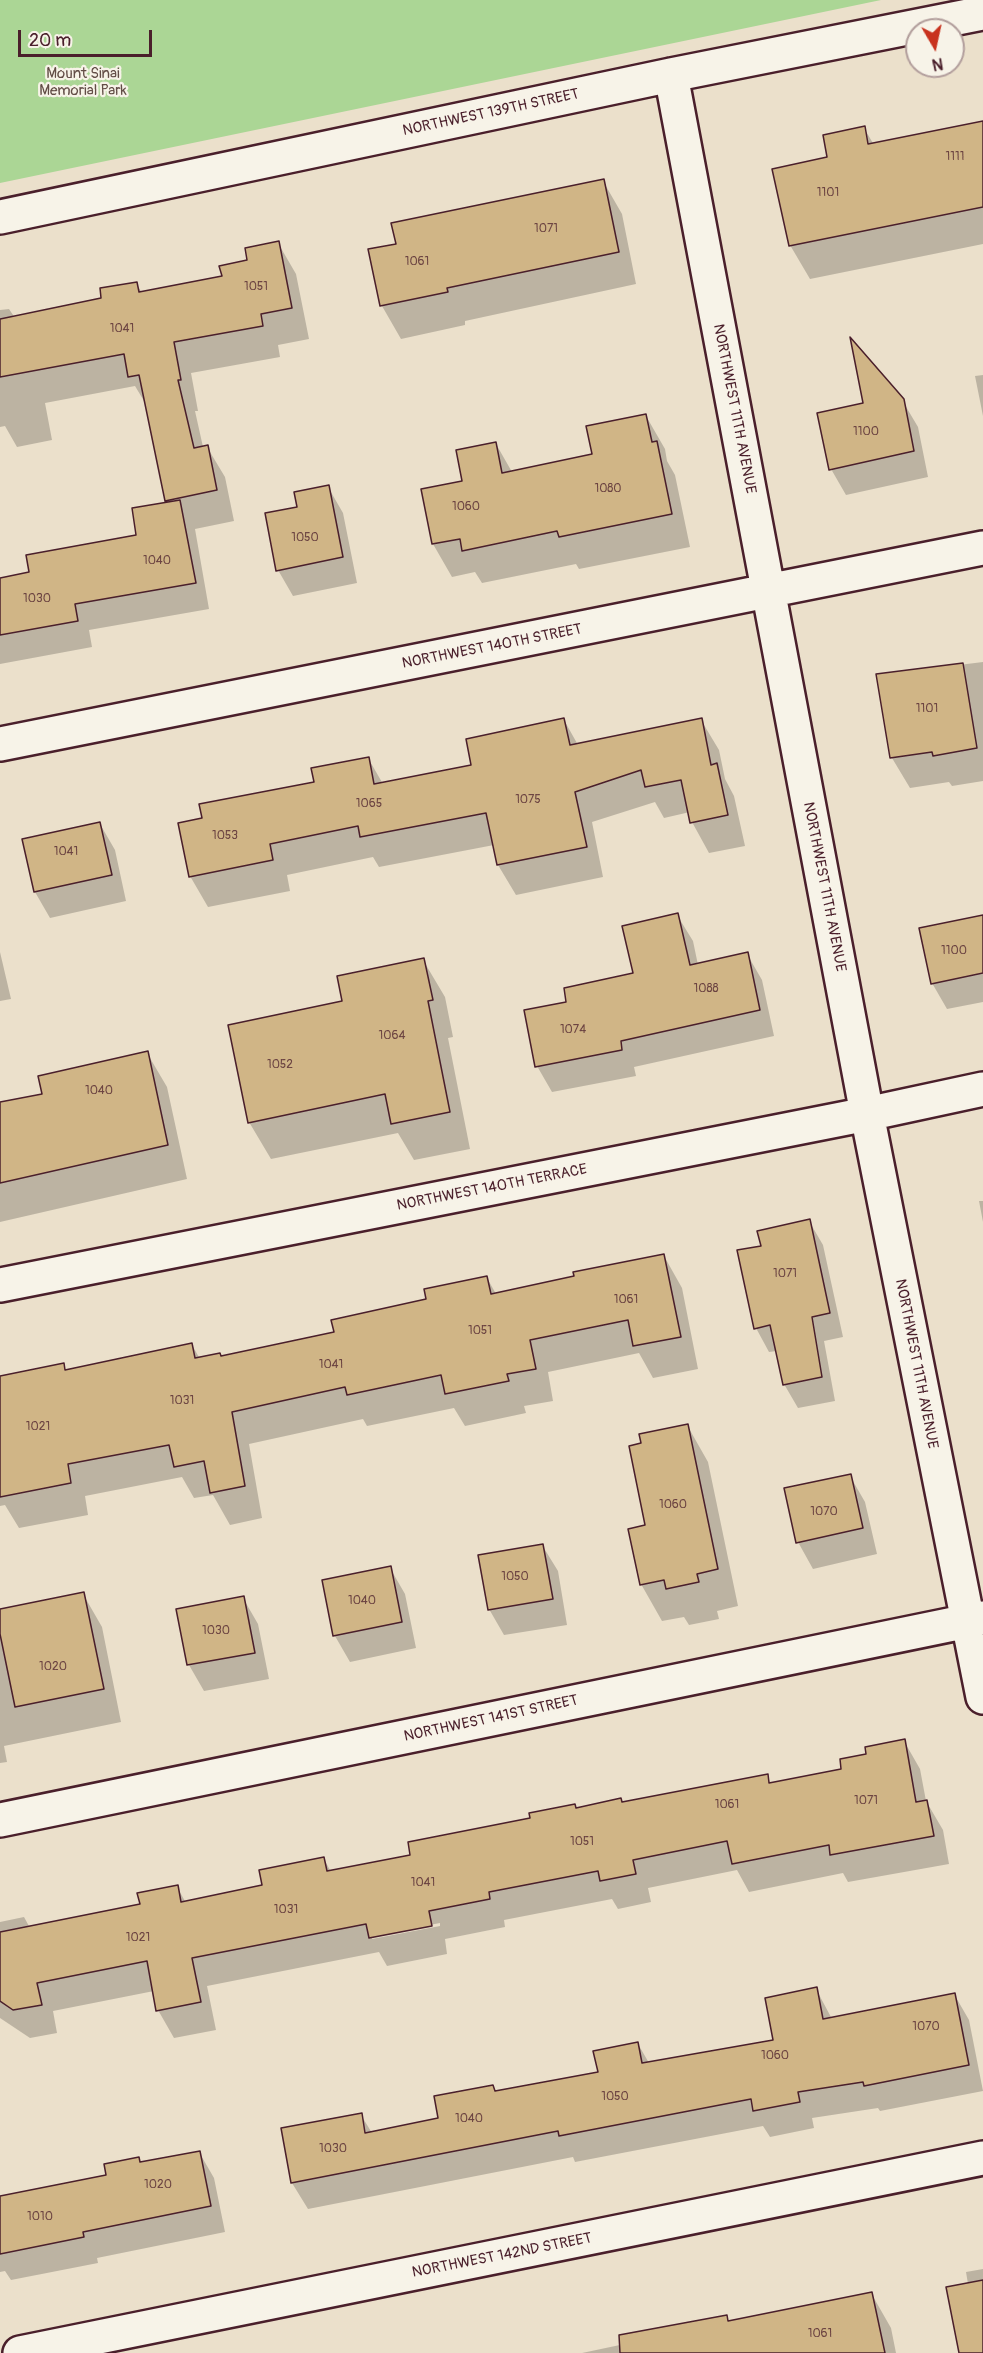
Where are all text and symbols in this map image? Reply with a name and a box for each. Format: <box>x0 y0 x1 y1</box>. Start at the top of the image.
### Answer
scale bar <box>21 18 154 56</box>
north arrow <box>905 18 965 78</box>
text: 20 m <box>29 29 71 52</box>
text: N <box>931 53 944 75</box>
park label: Mount Sinai Memorial Park <box>39 65 127 100</box>
street label: NORTHWEST 139TH STREET <box>401 86 581 140</box>
house number: 1111 <box>946 150 964 164</box>
house number: 1101 <box>817 186 839 200</box>
house number: 1071 <box>534 222 558 236</box>
house number: 1061 <box>405 255 429 269</box>
house number: 1051 <box>244 280 268 294</box>
house number: 1041 <box>110 322 134 336</box>
street label: NORTHWEST 11TH AVENUE <box>709 323 759 495</box>
house number: 1100 <box>853 425 879 439</box>
house number: 1080 <box>594 482 622 496</box>
house number: 1060 <box>452 500 480 514</box>
house number: 1050 <box>291 531 319 545</box>
house number: 1040 <box>143 554 171 568</box>
house number: 1030 <box>23 592 51 606</box>
street label: NORTHWEST 140TH STREET <box>401 621 583 673</box>
house number: 1101 <box>916 702 938 716</box>
house number: 1075 <box>515 793 541 807</box>
house number: 1065 <box>356 797 382 811</box>
street label: NORTHWEST 11TH AVENUE <box>799 801 849 973</box>
house number: 1053 <box>212 829 238 843</box>
house number: 1041 <box>54 845 78 859</box>
house number: 1100 <box>941 944 967 958</box>
house number: 1088 <box>694 982 718 996</box>
house number: 1074 <box>560 1023 586 1037</box>
house number: 1064 <box>379 1029 405 1043</box>
house number: 1052 <box>267 1058 293 1072</box>
house number: 1040 <box>85 1084 113 1098</box>
street label: NORTHWEST 140TH TERRACE <box>395 1161 589 1215</box>
house number: 1071 <box>773 1267 797 1281</box>
street label: NORTHWEST 11TH AVENUE <box>891 1278 941 1450</box>
house number: 1061 <box>614 1293 638 1307</box>
house number: 1051 <box>468 1324 492 1338</box>
house number: 1041 <box>319 1358 343 1372</box>
house number: 1031 <box>170 1394 194 1408</box>
house number: 1021 <box>26 1420 50 1434</box>
house number: 1060 <box>659 1498 687 1512</box>
house number: 1070 <box>810 1505 838 1519</box>
house number: 1050 <box>501 1570 529 1584</box>
house number: 1040 <box>348 1594 376 1608</box>
house number: 1030 <box>202 1624 230 1638</box>
house number: 1020 <box>39 1660 67 1674</box>
street label: NORTHWEST 141ST STREET <box>402 1692 580 1746</box>
house number: 1071 <box>854 1794 878 1808</box>
house number: 1061 <box>715 1798 739 1812</box>
house number: 1051 <box>570 1835 594 1849</box>
house number: 1041 <box>411 1876 435 1890</box>
house number: 1031 <box>274 1903 298 1917</box>
house number: 1021 <box>126 1931 150 1945</box>
house number: 1070 <box>912 2020 940 2034</box>
house number: 1060 <box>761 2049 789 2063</box>
house number: 1050 <box>601 2090 629 2104</box>
house number: 1040 <box>455 2112 483 2126</box>
house number: 1030 <box>319 2142 347 2156</box>
house number: 1020 <box>144 2178 172 2192</box>
house number: 1010 <box>27 2210 53 2224</box>
street label: NORTHWEST 142ND STREET <box>411 2230 593 2282</box>
house number: 1061 <box>808 2327 832 2341</box>

